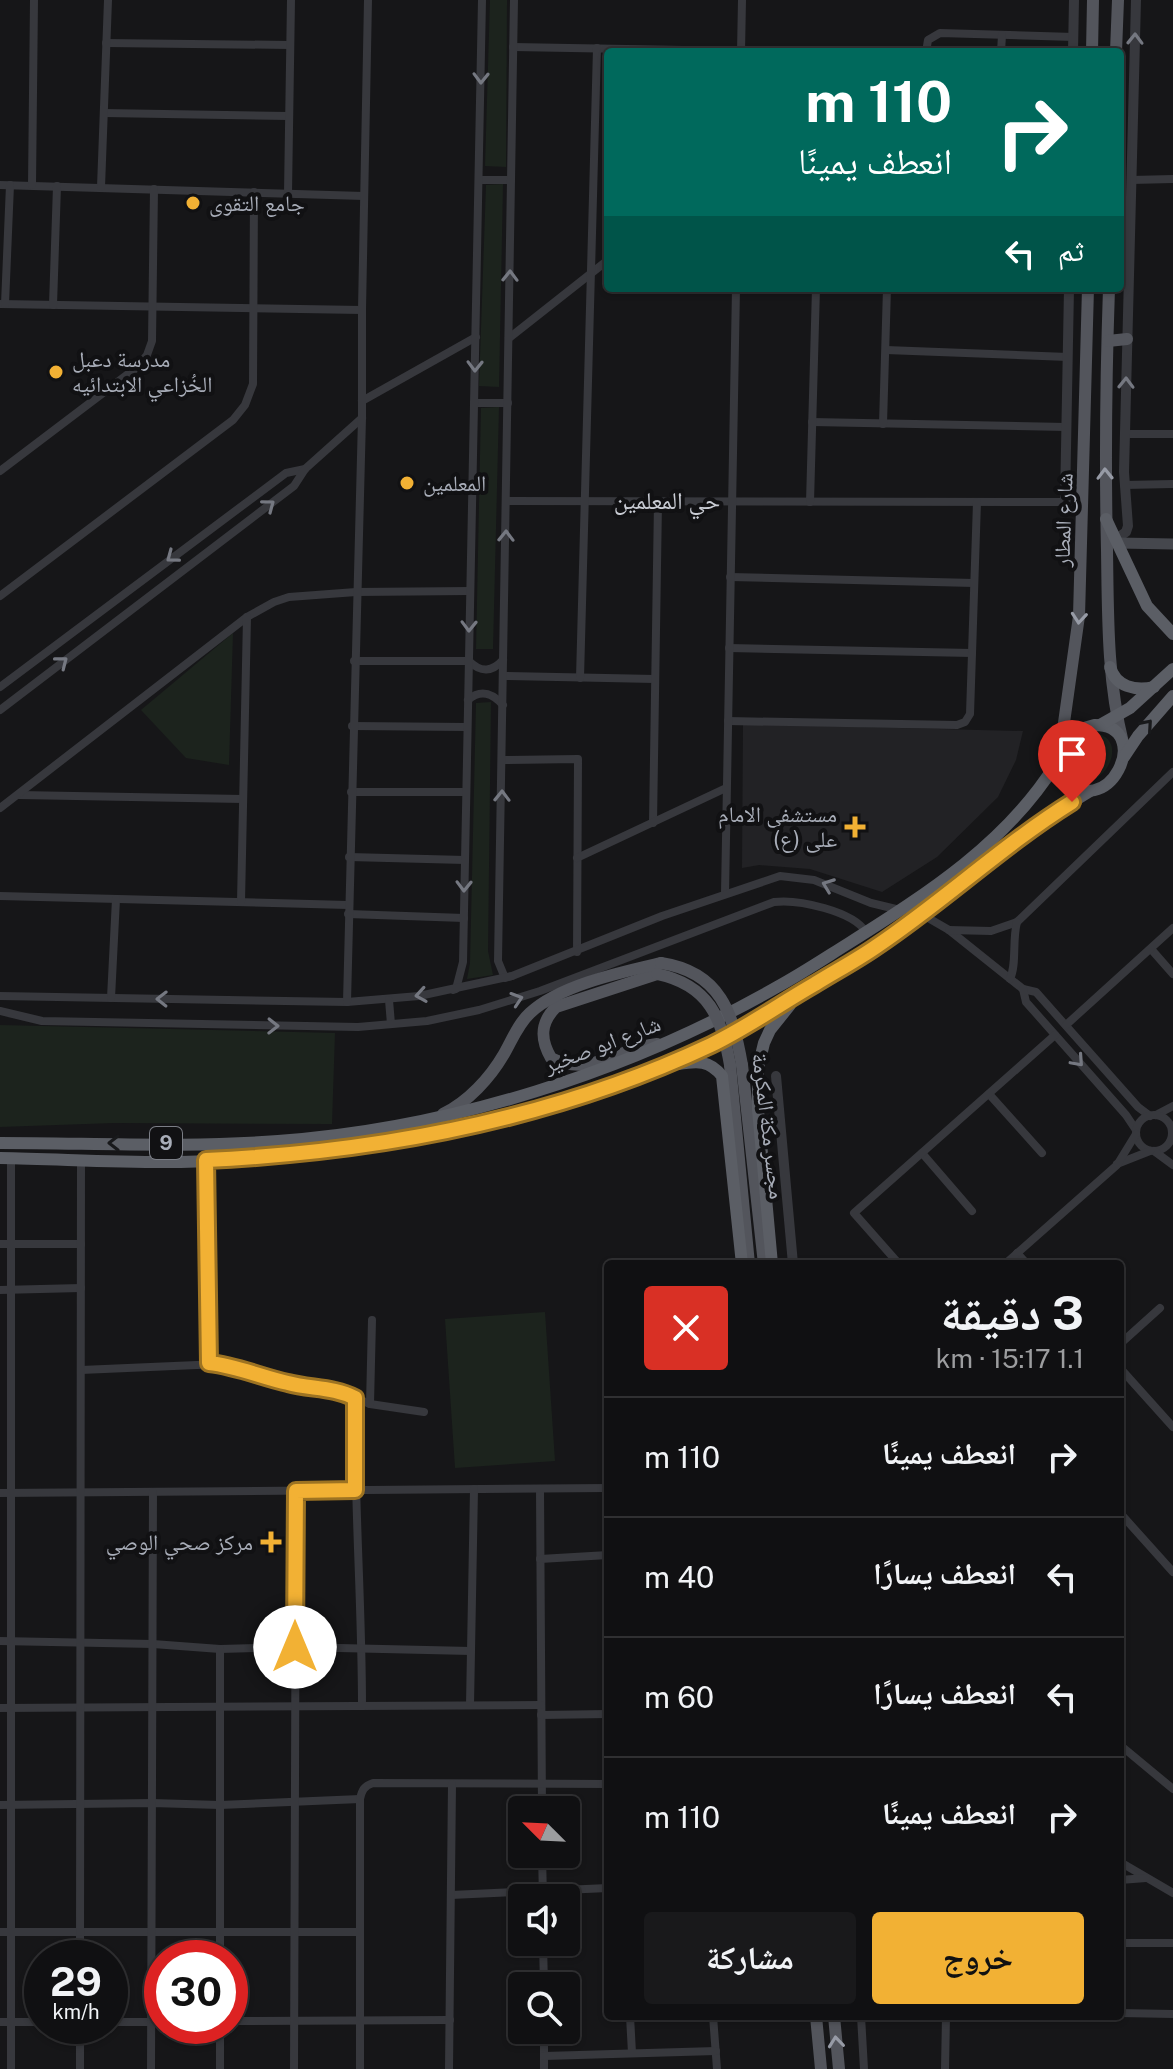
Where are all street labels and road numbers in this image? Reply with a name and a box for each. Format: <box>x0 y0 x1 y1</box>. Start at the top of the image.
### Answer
street label: شارع المطار <box>1048 473 1079 568</box>
street label: شارع ابو صخير <box>539 1010 664 1079</box>
street label: مجسر مكة المكرمة <box>747 1052 791 1200</box>
road number: 9 <box>150 1127 182 1159</box>

